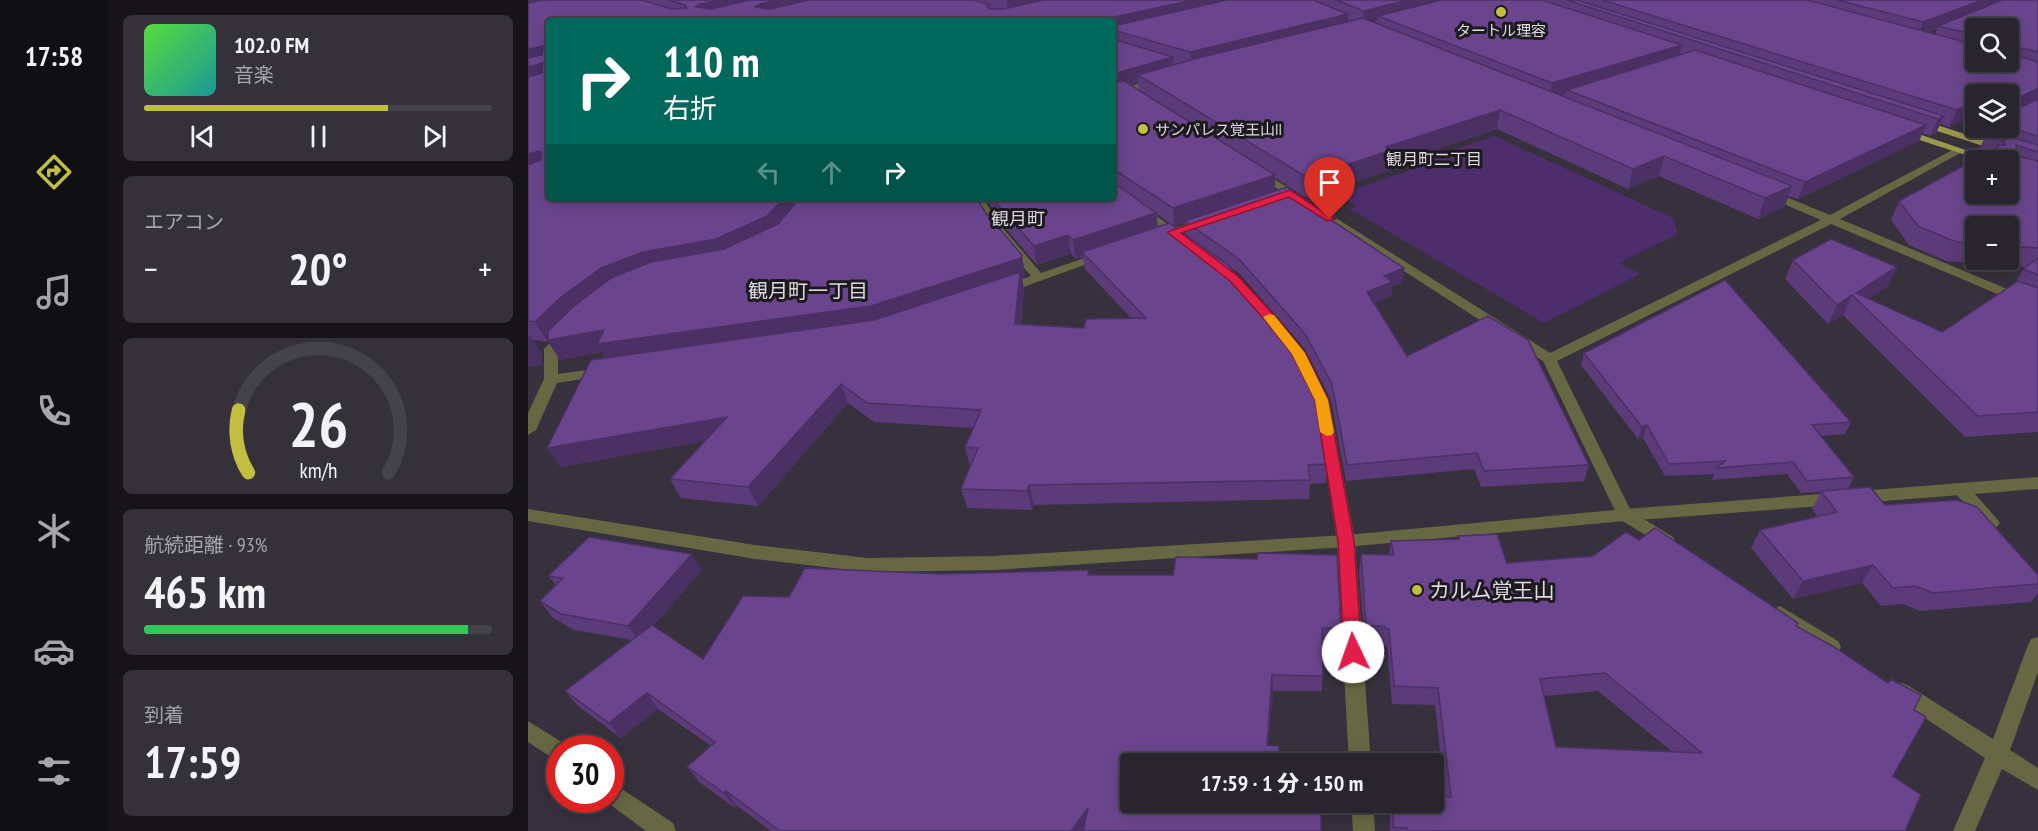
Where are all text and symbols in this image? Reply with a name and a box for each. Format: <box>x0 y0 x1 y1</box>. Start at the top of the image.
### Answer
marker: タートル理容 <box>1494 5 1508 19</box>
map controls <box>1965 18 2019 270</box>
button: search <box>1965 18 2019 72</box>
place label: タートル理容 <box>1456 21 1546 40</box>
text: 102.0 FM <box>234 31 309 59</box>
text: 110 m <box>663 34 760 89</box>
text: 17:58 <box>25 39 83 73</box>
icon: right <box>564 42 642 120</box>
text: 音楽 <box>234 62 274 88</box>
button: layers <box>1965 84 2019 138</box>
text: 右折 <box>663 91 717 125</box>
icon: previous <box>186 120 219 153</box>
icon: pause <box>302 120 335 153</box>
icon: next <box>418 120 451 153</box>
place label: サンパレス覚王山II <box>1155 120 1282 139</box>
marker: サンパレス覚王山II <box>1136 122 1150 136</box>
district label: 観月町二丁目 <box>1386 149 1482 169</box>
button: + <box>1965 150 2019 204</box>
icon: directions <box>33 151 75 193</box>
icon: left <box>752 156 785 189</box>
icon: ahead <box>815 156 848 189</box>
icon: right <box>878 156 911 189</box>
pin <box>1304 157 1355 219</box>
icon: arrive <box>1313 166 1346 199</box>
district label: 観月町 <box>991 207 1045 230</box>
text: エアコン <box>144 209 224 235</box>
button: − <box>1965 216 2019 270</box>
text: 20° <box>288 239 348 297</box>
text: − <box>144 247 158 290</box>
text: + <box>478 247 492 290</box>
icon: music <box>33 271 75 313</box>
district label: 観月町一丁目 <box>748 278 868 304</box>
text: 26 <box>288 383 348 464</box>
icon: phone <box>33 390 75 432</box>
text: km/h <box>299 456 337 484</box>
icon: climate <box>33 510 75 552</box>
text: 航続距離 · 93% <box>144 532 267 558</box>
text: 465 km <box>144 562 266 620</box>
place label: カルム覚王山 <box>1429 577 1555 604</box>
marker: カルム覚王山 <box>1410 583 1424 597</box>
position arrow <box>1321 620 1385 684</box>
icon: car <box>33 630 75 672</box>
text: 到着 <box>144 702 184 728</box>
text: 17:59 <box>144 732 241 790</box>
speed limit sign: 30 <box>546 735 624 813</box>
icon: filters <box>33 750 75 792</box>
text: 17:59 · 1 分 · 150 m <box>1201 769 1363 797</box>

